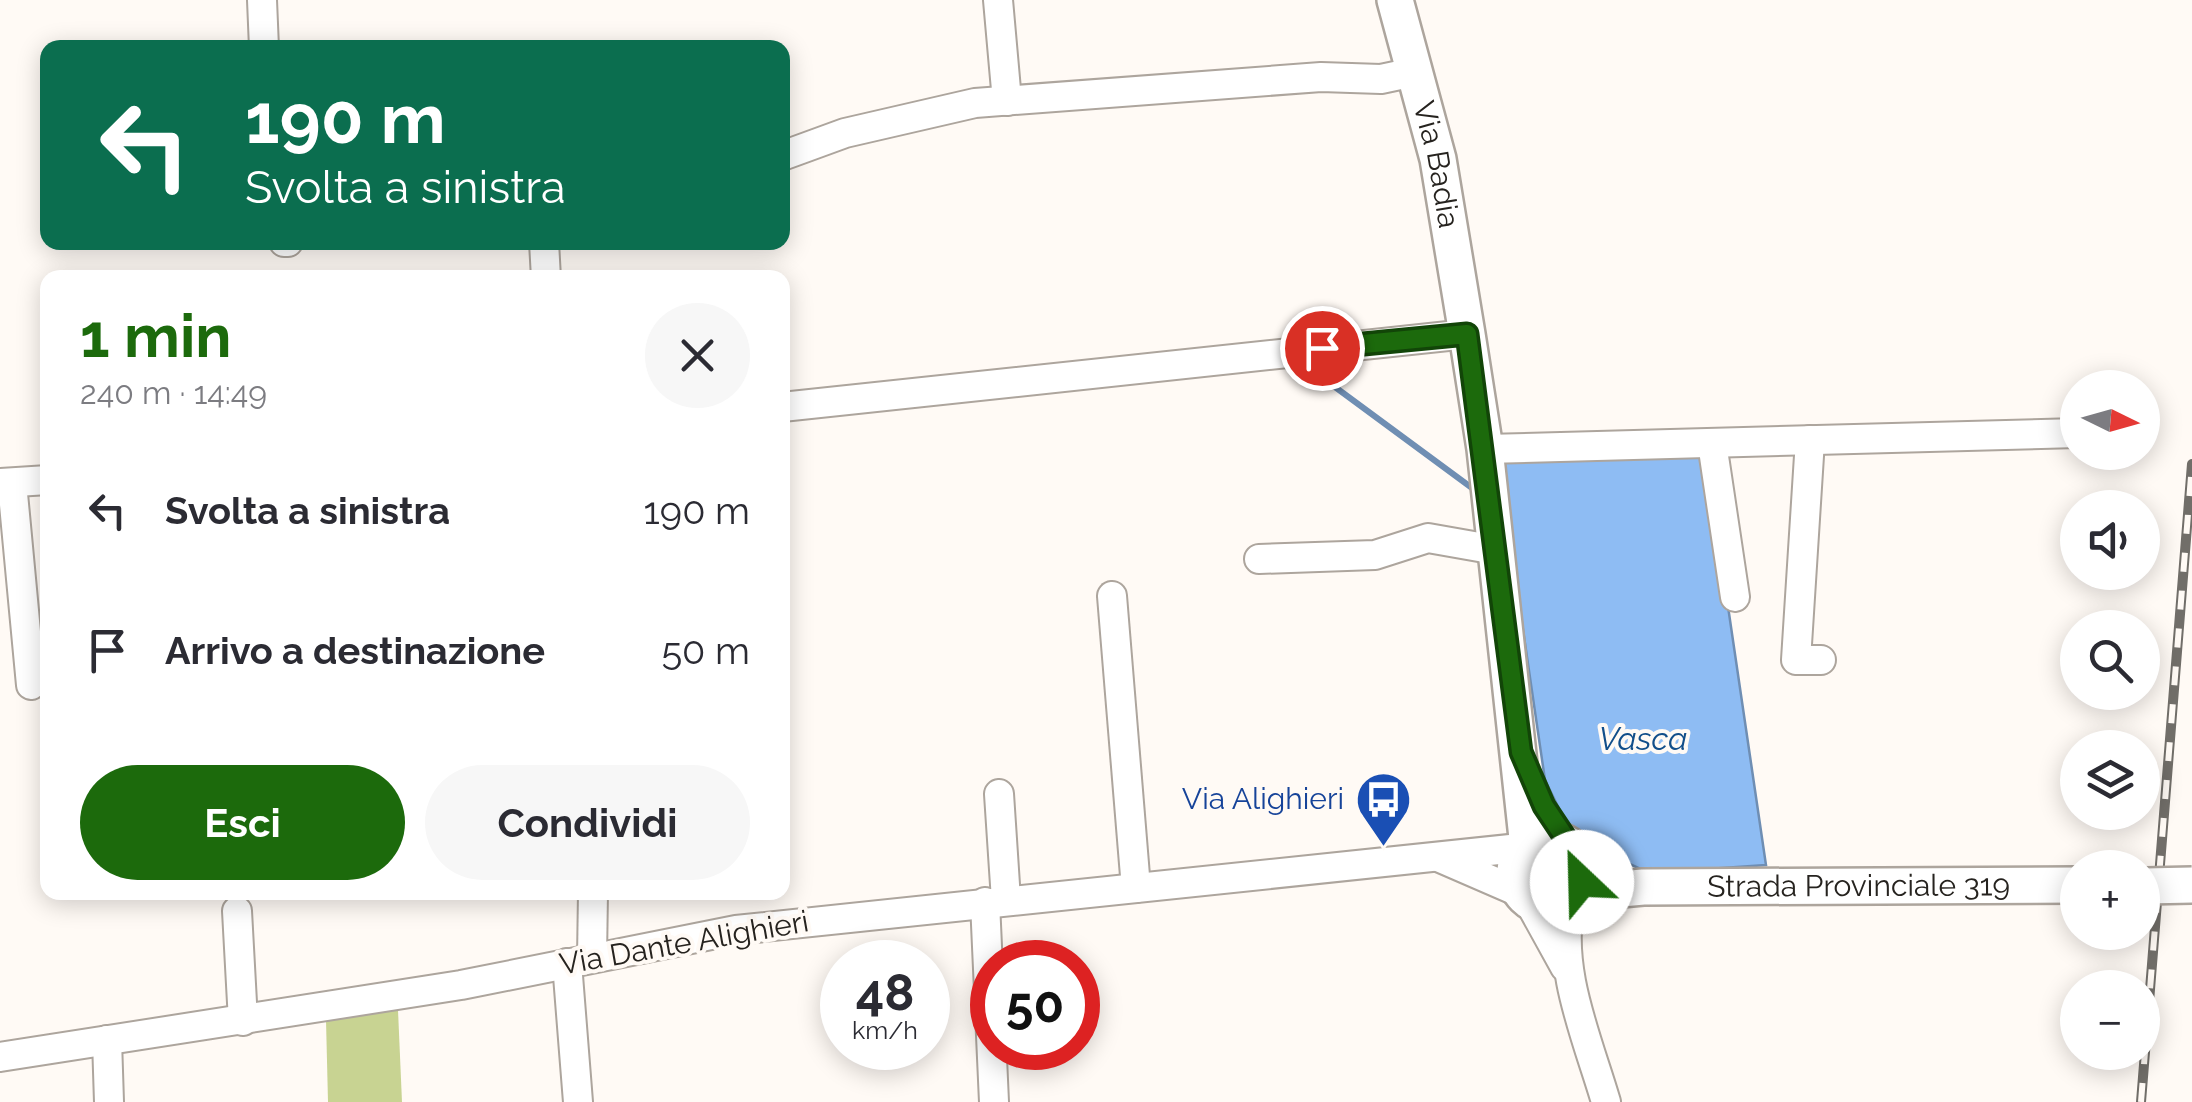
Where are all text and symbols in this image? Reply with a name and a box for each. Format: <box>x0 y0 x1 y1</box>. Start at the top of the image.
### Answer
text: 190 m <box>245 77 446 159</box>
icon: left <box>80 80 210 210</box>
street label: Via Badia <box>1406 97 1467 231</box>
text: Svolta a sinistra <box>245 161 565 214</box>
text: 1 min <box>80 301 231 371</box>
button: close <box>645 303 750 408</box>
pin <box>1280 306 1365 391</box>
icon: arrive <box>1295 321 1350 376</box>
north arrow <box>2060 370 2160 470</box>
map controls <box>2060 370 2160 1070</box>
text: 240 m · 14:49 <box>80 374 267 411</box>
icon: left <box>80 483 135 538</box>
text: Svolta a sinistra <box>165 488 450 533</box>
text: 190 m <box>644 488 750 533</box>
button: sound <box>2060 490 2160 590</box>
button: search <box>2060 610 2160 710</box>
icon: arrive <box>80 623 135 678</box>
text: Arrivo a destinazione <box>165 628 545 673</box>
text: 50 m <box>661 628 750 673</box>
water label: Vasca <box>1599 720 1687 757</box>
button: layers <box>2060 730 2160 830</box>
button: Esci <box>80 765 405 880</box>
button: Condividi <box>425 765 750 880</box>
bus stop icon: Via Alighieri <box>1353 769 1413 848</box>
place label: Via Alighieri <box>1182 781 1344 816</box>
position arrow <box>1530 830 1634 934</box>
button: + <box>2060 850 2160 950</box>
street label: Strada Provinciale 319 <box>1707 867 2010 904</box>
street label: Via Dante Alighieri <box>557 903 811 982</box>
speed limit sign: 50 <box>970 940 1100 1070</box>
text: 48 <box>856 963 914 1022</box>
button: − <box>2060 970 2160 1070</box>
text: km/h <box>852 1015 918 1045</box>

